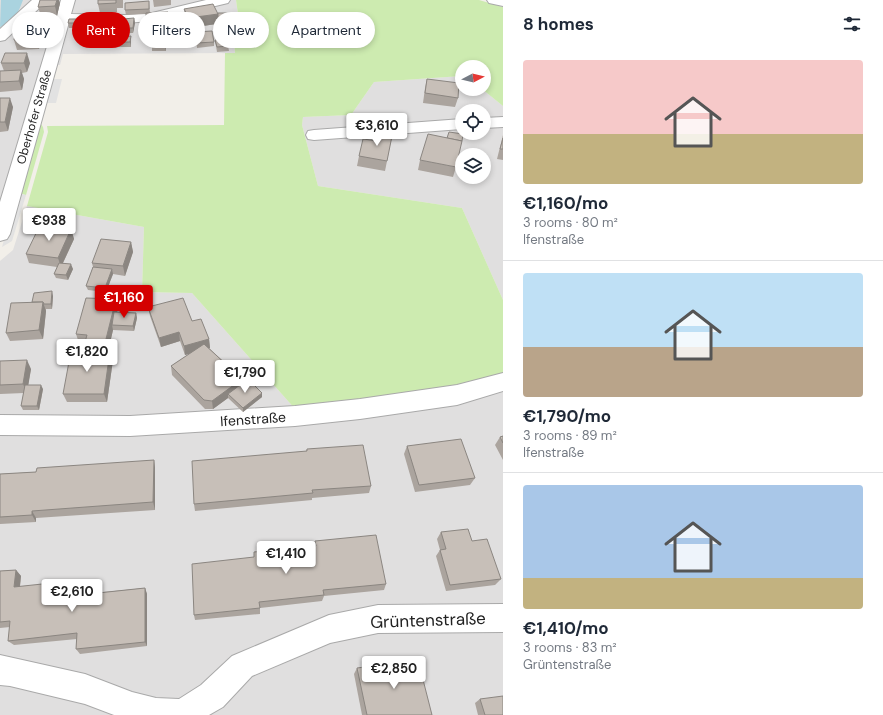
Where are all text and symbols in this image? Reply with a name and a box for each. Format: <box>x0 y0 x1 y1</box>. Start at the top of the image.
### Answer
chip: Buy <box>12 12 64 48</box>
chip: Rent <box>72 12 130 48</box>
chip: Filters <box>138 12 205 48</box>
chip: New <box>213 12 269 48</box>
chip: Apartment <box>277 12 375 48</box>
text: 8 homes <box>523 13 594 35</box>
icon: filters <box>841 13 863 35</box>
north arrow <box>455 60 491 96</box>
map controls <box>455 60 491 184</box>
street label: Oberhofer Straße <box>13 68 55 166</box>
icon: home <box>657 86 729 158</box>
button: locate <box>455 104 491 140</box>
pin: €3,610 <box>344 113 410 147</box>
text: €3,610 <box>355 117 399 134</box>
button: layers <box>455 148 491 184</box>
text: €1,160/mo <box>523 192 608 214</box>
pin: €938 <box>25 208 73 242</box>
text: €938 <box>32 212 66 229</box>
text: 3 rooms · 80 m² <box>523 214 618 231</box>
text: Ifenstraße <box>523 231 584 248</box>
pin: €1,160 <box>91 285 157 319</box>
text: €1,160 <box>104 289 144 306</box>
icon: home <box>657 299 729 371</box>
pin: €1,820 <box>54 339 120 373</box>
text: €1,820 <box>66 343 108 360</box>
pin: €1,790 <box>212 360 278 394</box>
text: €1,790 <box>224 364 266 381</box>
text: €1,790/mo <box>523 405 611 427</box>
street label: Ifenstraße <box>220 408 286 430</box>
text: 3 rooms · 89 m² <box>523 427 617 444</box>
text: Ifenstraße <box>523 444 584 461</box>
icon: home <box>657 511 729 583</box>
pin: €1,410 <box>253 541 319 575</box>
text: €1,410 <box>266 545 306 562</box>
pin: €2,610 <box>39 579 105 613</box>
text: €2,610 <box>50 583 94 600</box>
street label: Grüntenstraße <box>370 607 486 633</box>
text: €1,410/mo <box>523 617 609 639</box>
text: 3 rooms · 83 m² <box>523 639 617 656</box>
pin: €2,850 <box>361 656 427 690</box>
text: Grüntenstraße <box>523 656 611 673</box>
text: €2,850 <box>371 660 417 677</box>

